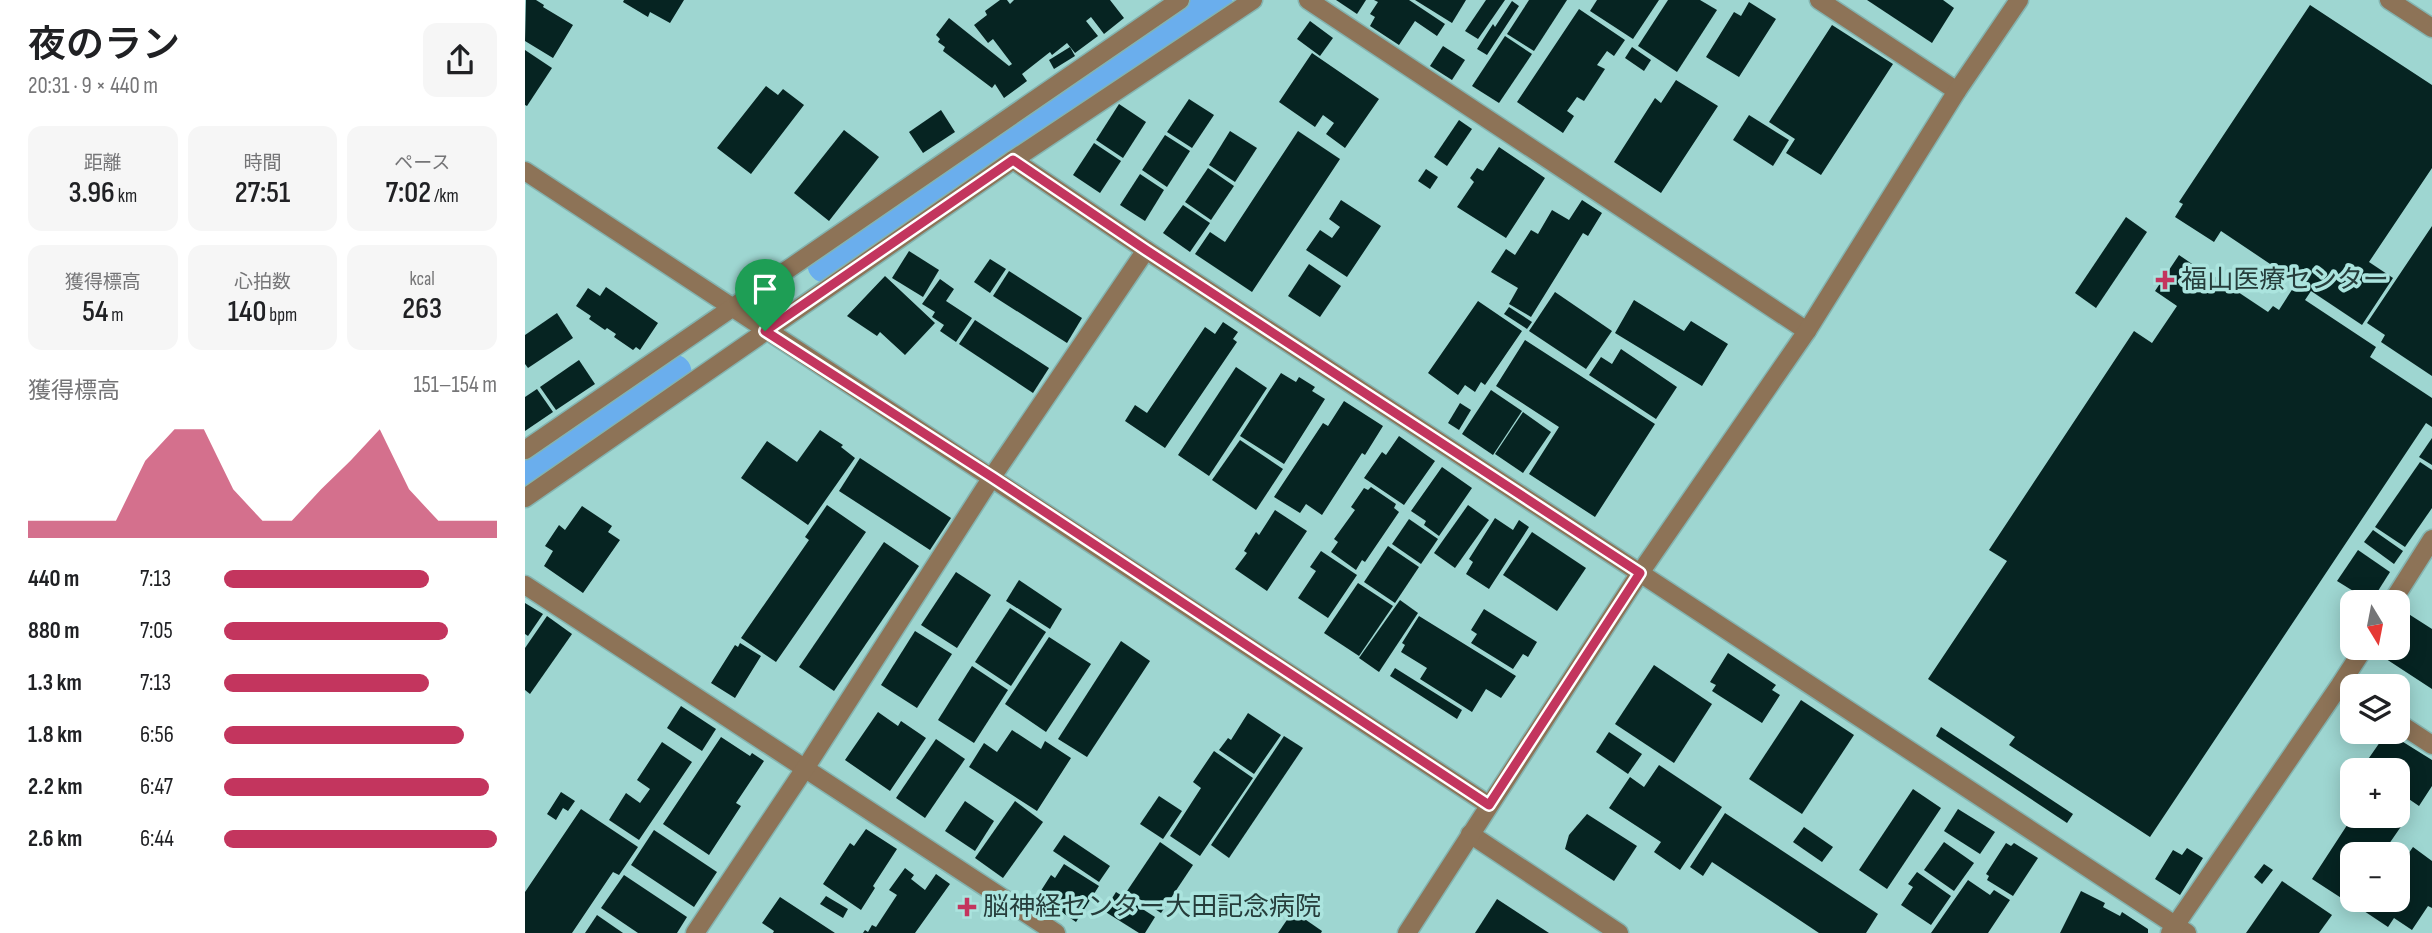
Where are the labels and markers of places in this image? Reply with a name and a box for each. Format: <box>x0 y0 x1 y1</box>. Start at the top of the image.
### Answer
pin <box>735 259 795 331</box>
place label: 福山医療センター <box>2181 265 2389 296</box>
marker: 福山医療センター <box>2155 270 2175 290</box>
place label: 脳神経センター大田記念病院 <box>983 892 1321 923</box>
marker: 脳神経センター大田記念病院 <box>957 897 977 917</box>

